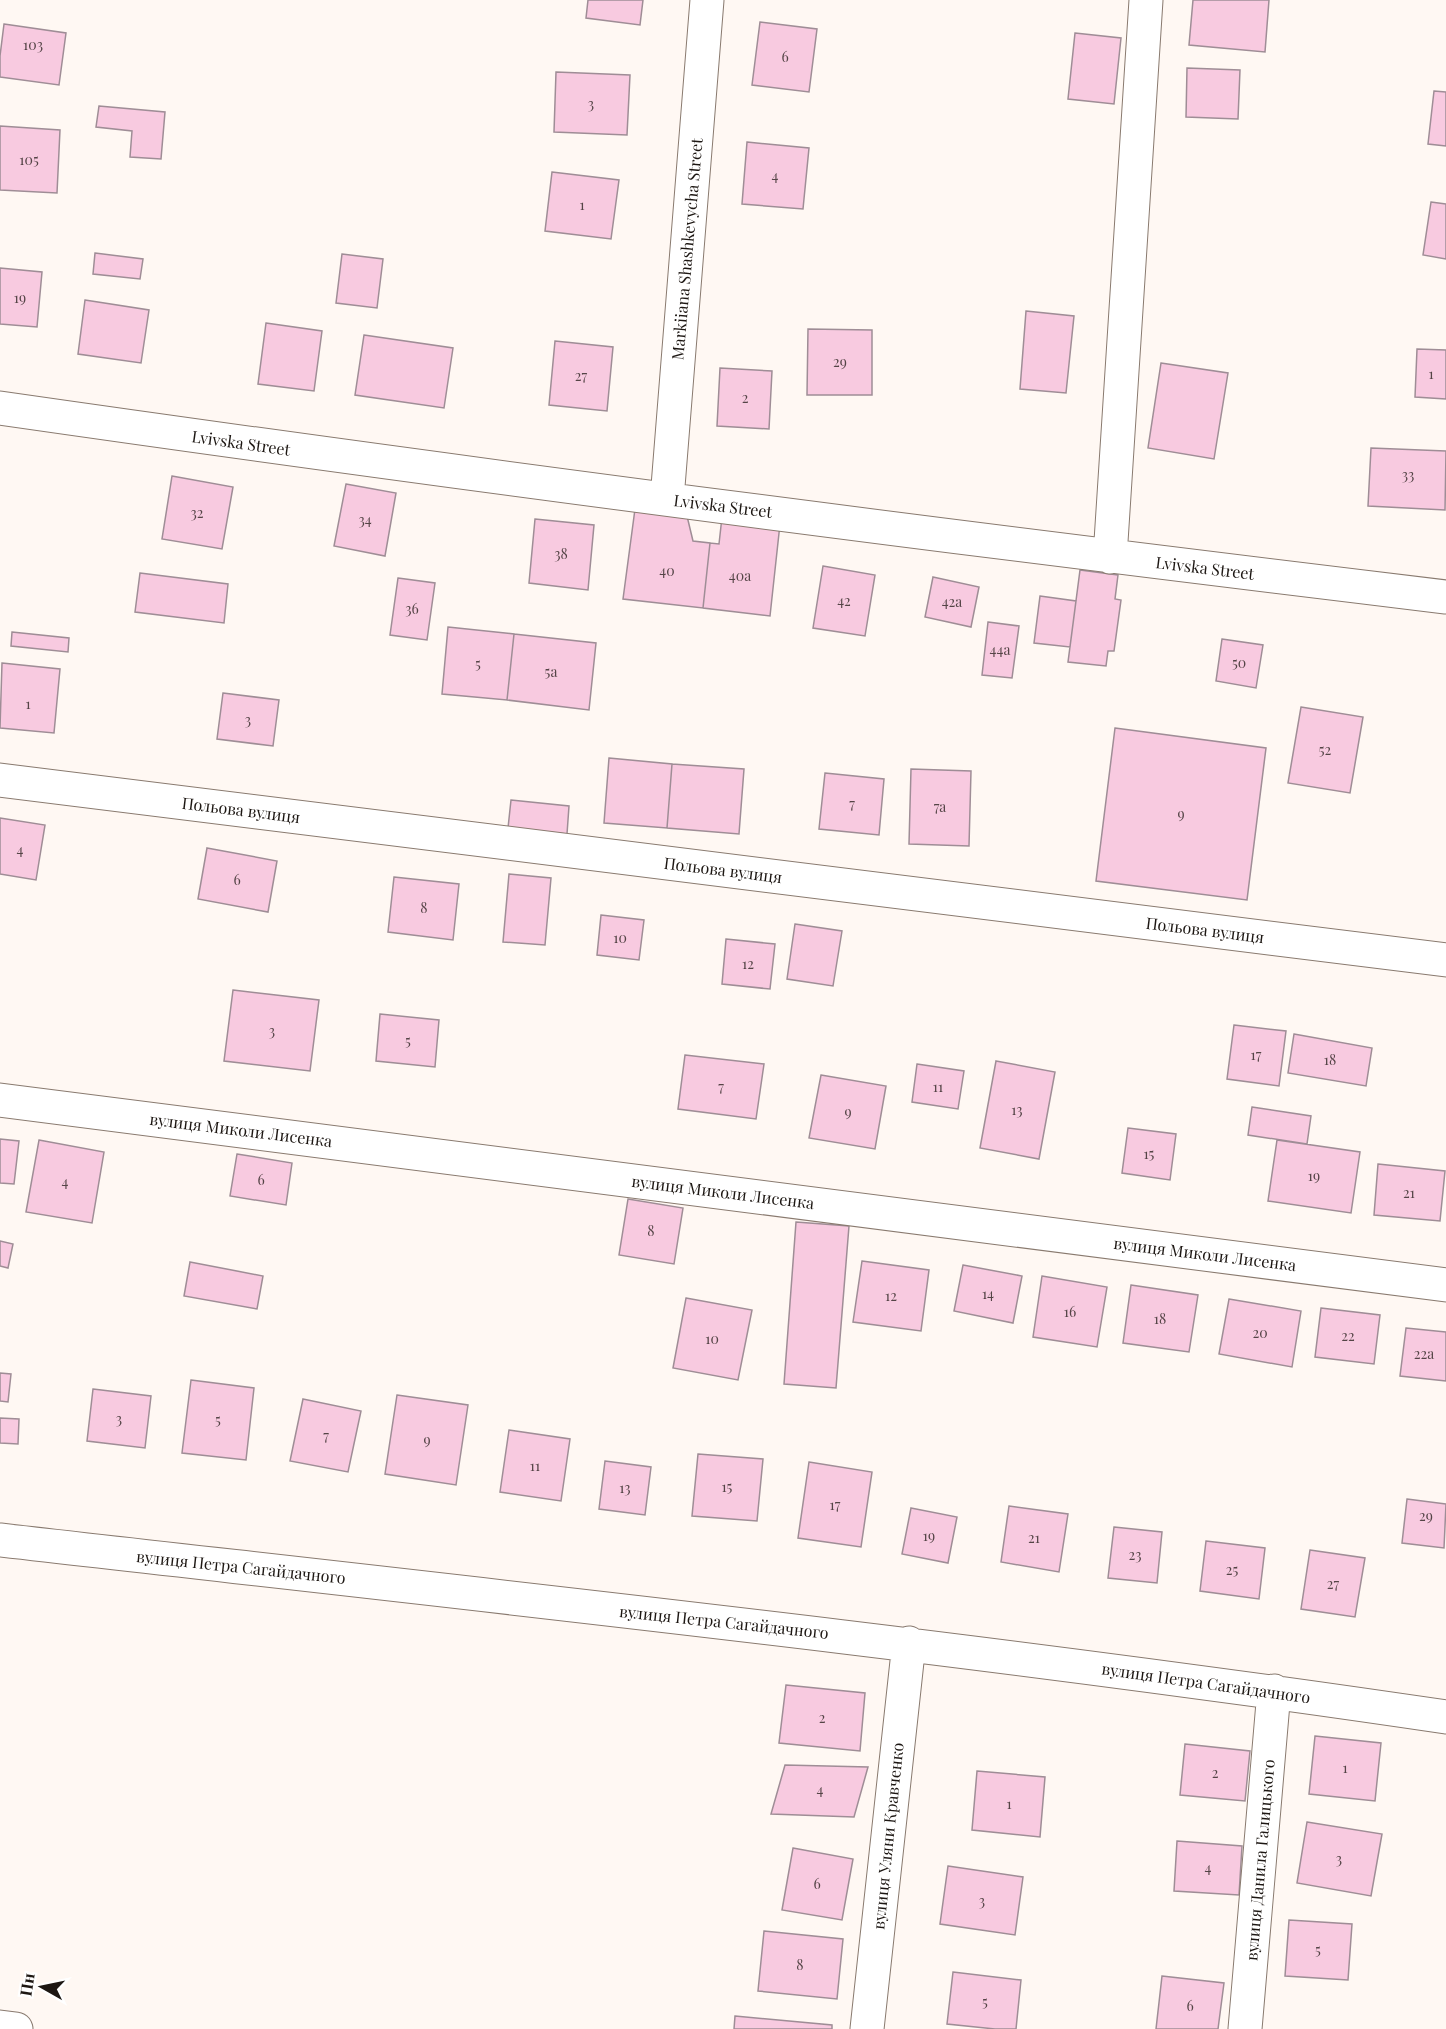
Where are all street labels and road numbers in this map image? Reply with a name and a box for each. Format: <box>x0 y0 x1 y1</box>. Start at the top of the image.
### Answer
street label: Markiiana Shashkevycha Street <box>666 137 707 361</box>
street label: Lvivska Street <box>190 425 292 460</box>
street label: Lvivska Street <box>673 489 774 522</box>
street label: Lvivska Street <box>1155 551 1256 584</box>
street label: Польова вулиця <box>181 792 302 827</box>
street label: Польова вулиця <box>663 852 784 887</box>
street label: Польова вулиця <box>1145 912 1266 947</box>
street label: вулиця Миколи Лисенка <box>149 1108 334 1151</box>
street label: вулиця Миколи Лисенка <box>631 1170 816 1213</box>
street label: вулиця Миколи Лисенка <box>1113 1232 1298 1275</box>
street label: вулиця Петра Сагайдачного <box>135 1545 347 1588</box>
street label: вулиця Петра Сагайдачного <box>618 1600 830 1643</box>
street label: вулиця Петра Сагайдачного <box>1100 1657 1312 1708</box>
street label: вулиця Уляни Кравченко <box>867 1741 908 1930</box>
street label: вулиця Данила Галицького <box>1240 1758 1279 1962</box>

